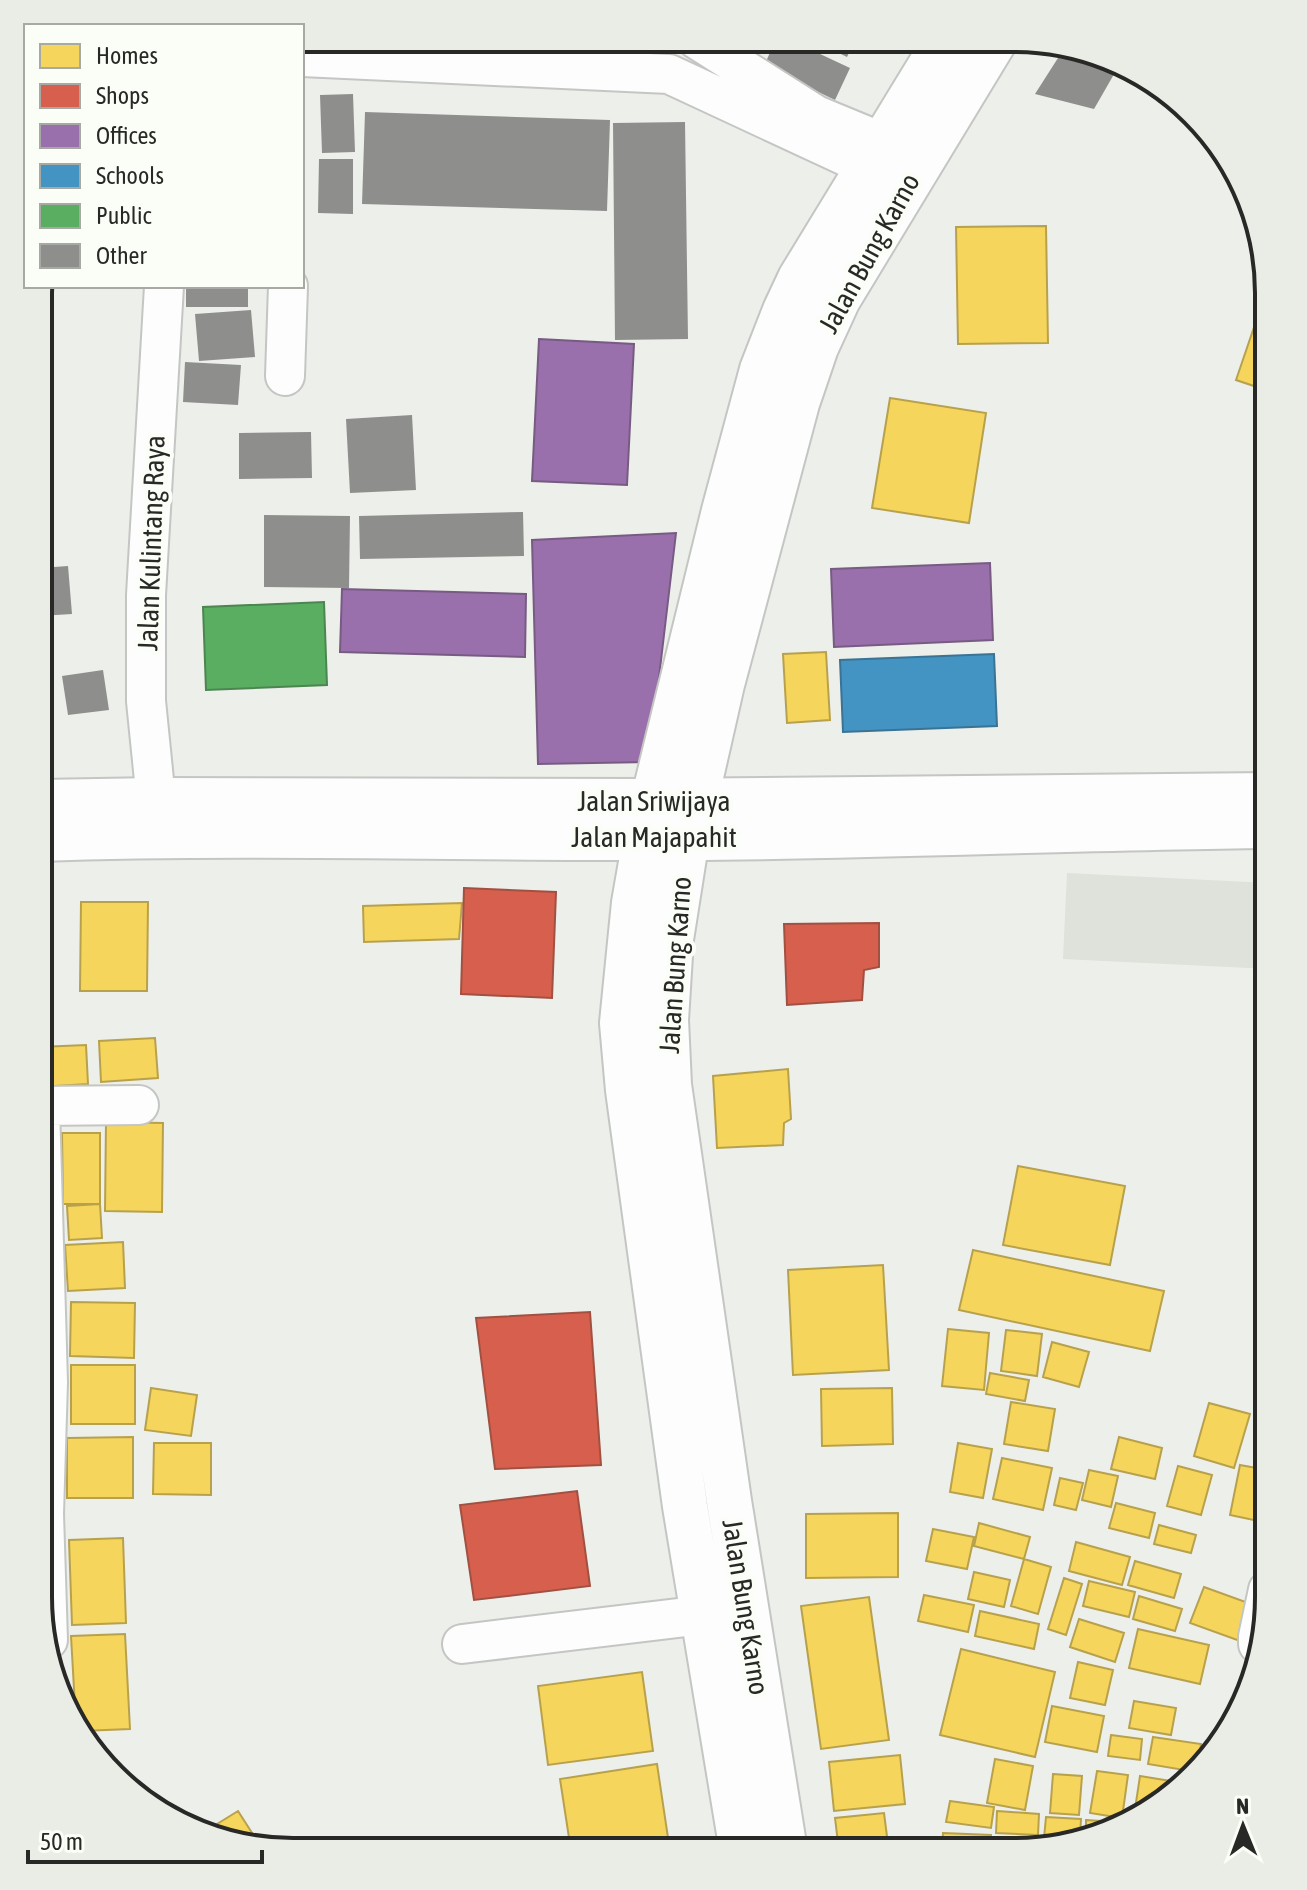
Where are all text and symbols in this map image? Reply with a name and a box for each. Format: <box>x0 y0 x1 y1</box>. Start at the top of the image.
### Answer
legend <box>24 24 304 288</box>
text: Homes <box>96 42 158 69</box>
text: Shops <box>96 82 149 109</box>
text: Offices <box>96 122 157 149</box>
text: Schools <box>96 162 164 189</box>
street label: Jalan Bung Karno <box>812 168 926 338</box>
text: Public <box>96 202 152 229</box>
text: Other <box>96 242 147 269</box>
street label: Jalan Kulintang Raya <box>131 434 171 652</box>
street label: Jalan Sriwijaya <box>577 785 731 817</box>
street label: Jalan Majapahit <box>571 821 737 853</box>
street label: Jalan Bung Karno <box>653 875 697 1055</box>
street label: Jalan Bung Karno <box>716 1517 776 1697</box>
north arrow <box>1203 1786 1283 1866</box>
text: N <box>1236 1793 1249 1819</box>
scale bar <box>28 1814 262 1864</box>
text: 50 m <box>40 1828 83 1855</box>

